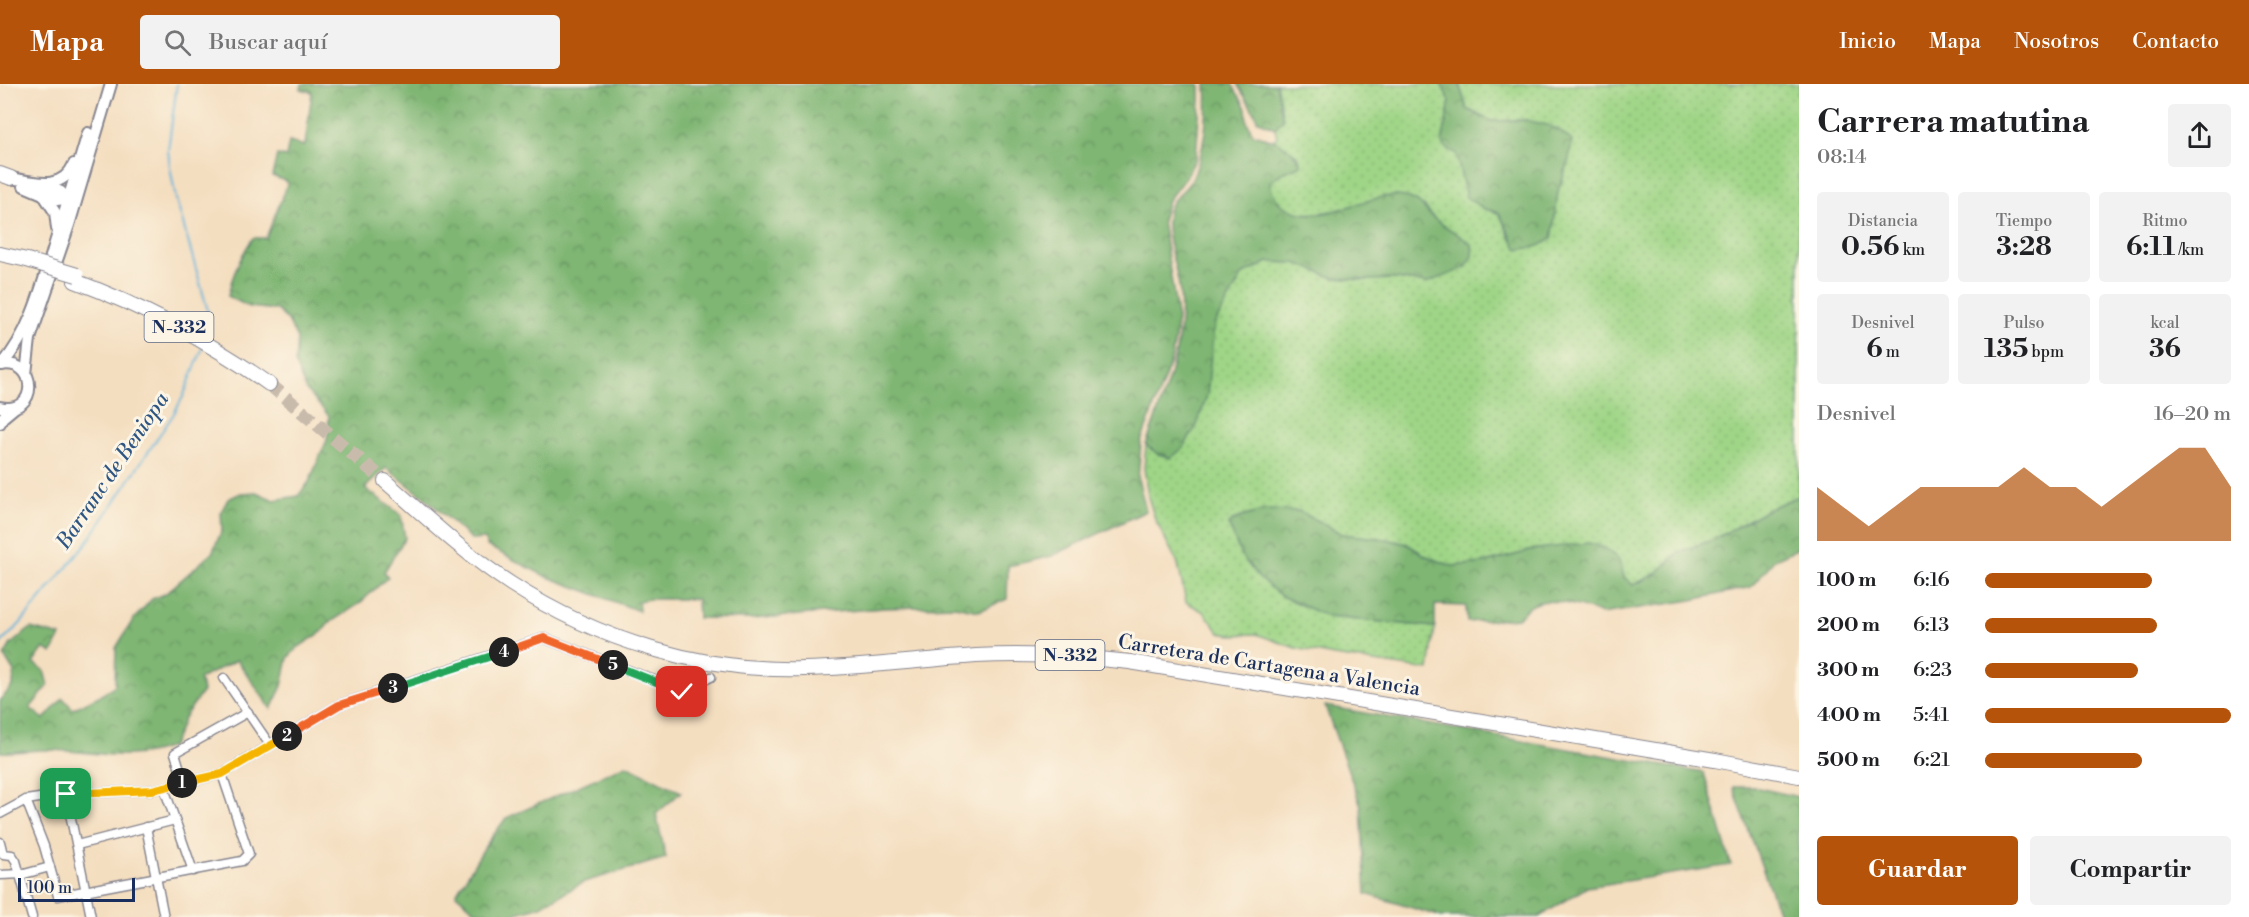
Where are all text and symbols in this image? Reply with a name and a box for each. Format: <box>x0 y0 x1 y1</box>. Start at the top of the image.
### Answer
search box <box>140 15 560 69</box>
text: Mapa <box>30 25 104 60</box>
icon: search <box>161 26 194 59</box>
text: Buscar aquí <box>209 29 328 56</box>
text: Inicio <box>1839 29 1896 55</box>
text: Mapa <box>1929 29 1981 55</box>
text: Nosotros <box>2014 29 2099 55</box>
text: Contacto <box>2132 29 2219 55</box>
text: Carrera matutina <box>1817 102 2089 143</box>
button: share <box>2168 104 2231 167</box>
text: 08:14 <box>1817 145 1867 170</box>
text: Distancia <box>1848 211 1918 231</box>
text: Tiempo <box>1996 211 2052 231</box>
text: Ritmo <box>2143 211 2187 231</box>
text: 0.56 <box>1841 231 1899 263</box>
text: 3:28 <box>1996 231 2052 263</box>
text: 6:11 <box>2126 231 2175 263</box>
text: km <box>1899 240 1925 260</box>
text: /km <box>2175 240 2204 260</box>
road number: N-332 <box>144 312 213 342</box>
text: Desnivel <box>1852 313 1914 333</box>
text: Pulso <box>2004 313 2044 333</box>
text: kcal <box>2150 313 2180 333</box>
text: 6 <box>1866 333 1883 365</box>
text: 135 <box>1984 333 2028 365</box>
text: 36 <box>2149 333 2181 365</box>
text: m <box>1883 342 1900 362</box>
text: bpm <box>2028 342 2064 362</box>
water label: Barranc de Beniopa <box>50 387 175 555</box>
text: Desnivel <box>1817 402 1896 427</box>
text: 16–20 m <box>2154 402 2231 427</box>
text: 100 m <box>1817 568 1876 593</box>
text: 6:16 <box>1913 568 1950 593</box>
text: 200 m <box>1817 613 1880 638</box>
text: 6:13 <box>1913 613 1949 638</box>
street label: Carretera de Cartagena a Valencia <box>1116 630 1423 702</box>
pin: 4 <box>489 637 519 667</box>
road number: N-332 <box>1036 640 1104 670</box>
text: 4 <box>499 642 509 662</box>
pin: 5 <box>598 650 628 680</box>
text: 5 <box>608 655 618 675</box>
text: 300 m <box>1817 658 1880 683</box>
text: 6:23 <box>1913 658 1952 683</box>
pin <box>656 666 707 717</box>
pin: 3 <box>378 673 408 703</box>
icon: check <box>665 675 698 708</box>
text: 3 <box>388 678 398 698</box>
text: 400 m <box>1817 703 1881 728</box>
text: 5:41 <box>1913 703 1949 728</box>
pin: 2 <box>272 721 302 751</box>
text: 2 <box>282 726 292 746</box>
text: 500 m <box>1817 748 1880 773</box>
text: 6:21 <box>1913 748 1950 773</box>
pin <box>40 768 91 819</box>
pin: 1 <box>167 768 197 798</box>
text: 1 <box>178 773 186 793</box>
icon: arrive <box>49 777 82 810</box>
button: Guardar <box>1817 836 2018 905</box>
button: Compartir <box>2030 836 2231 905</box>
scale bar <box>18 875 135 902</box>
text: 100 m <box>27 878 72 898</box>

